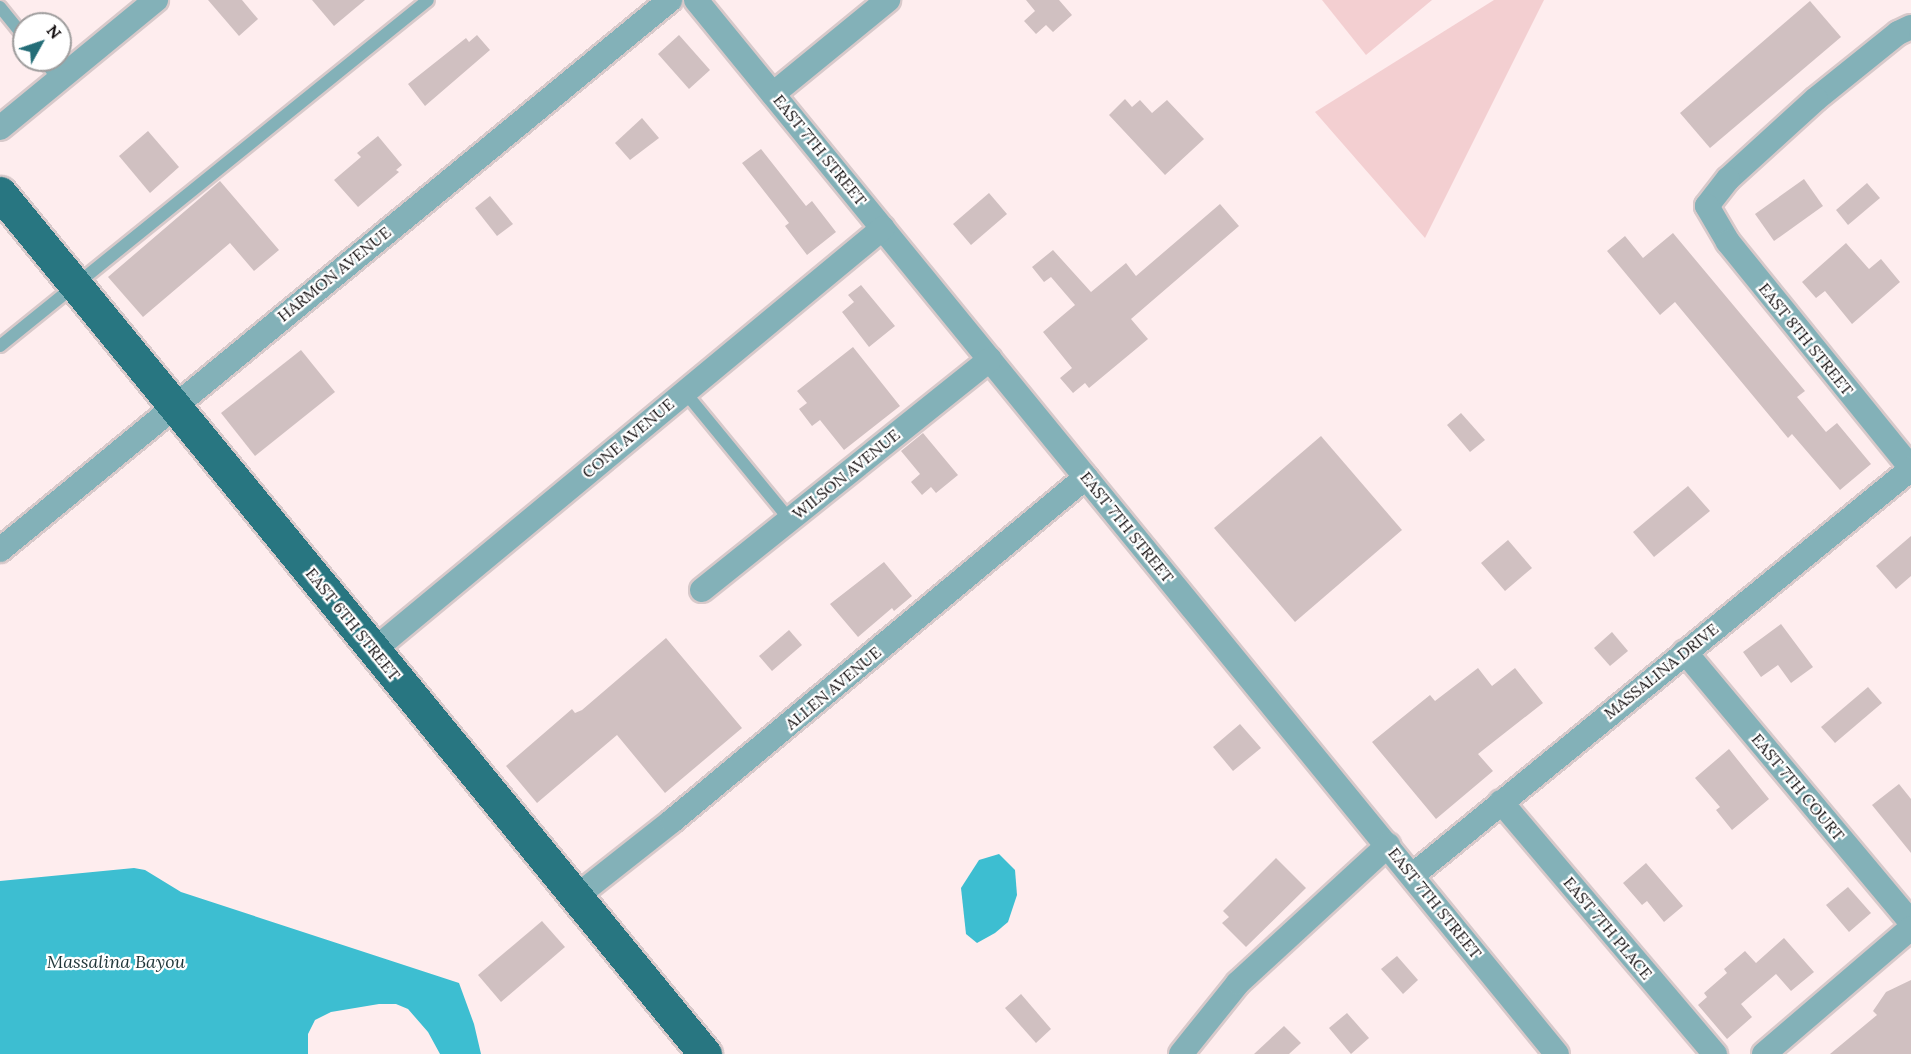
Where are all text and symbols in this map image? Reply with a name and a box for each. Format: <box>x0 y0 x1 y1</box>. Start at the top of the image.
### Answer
north arrow <box>12 12 72 72</box>
text: N <box>43 21 66 43</box>
street label: EAST 7TH STREET <box>769 91 871 209</box>
street label: HARMON AVENUE <box>274 222 394 326</box>
street label: EAST 8TH STREET <box>1755 279 1857 399</box>
street label: CONE AVENUE <box>578 394 678 482</box>
street label: WILSON AVENUE <box>788 425 904 523</box>
street label: EAST 7TH STREET <box>1076 468 1178 586</box>
street label: EAST 6TH STREET <box>302 564 404 684</box>
street label: MASSALINA DRIVE <box>1600 619 1722 723</box>
street label: ALLEN AVENUE <box>781 642 885 734</box>
street label: EAST 7TH COURT <box>1748 730 1848 844</box>
street label: EAST 7TH STREET <box>1384 844 1486 962</box>
street label: EAST 7TH PLACE <box>1560 873 1656 983</box>
water label: Massalina Bayou <box>47 951 185 973</box>

